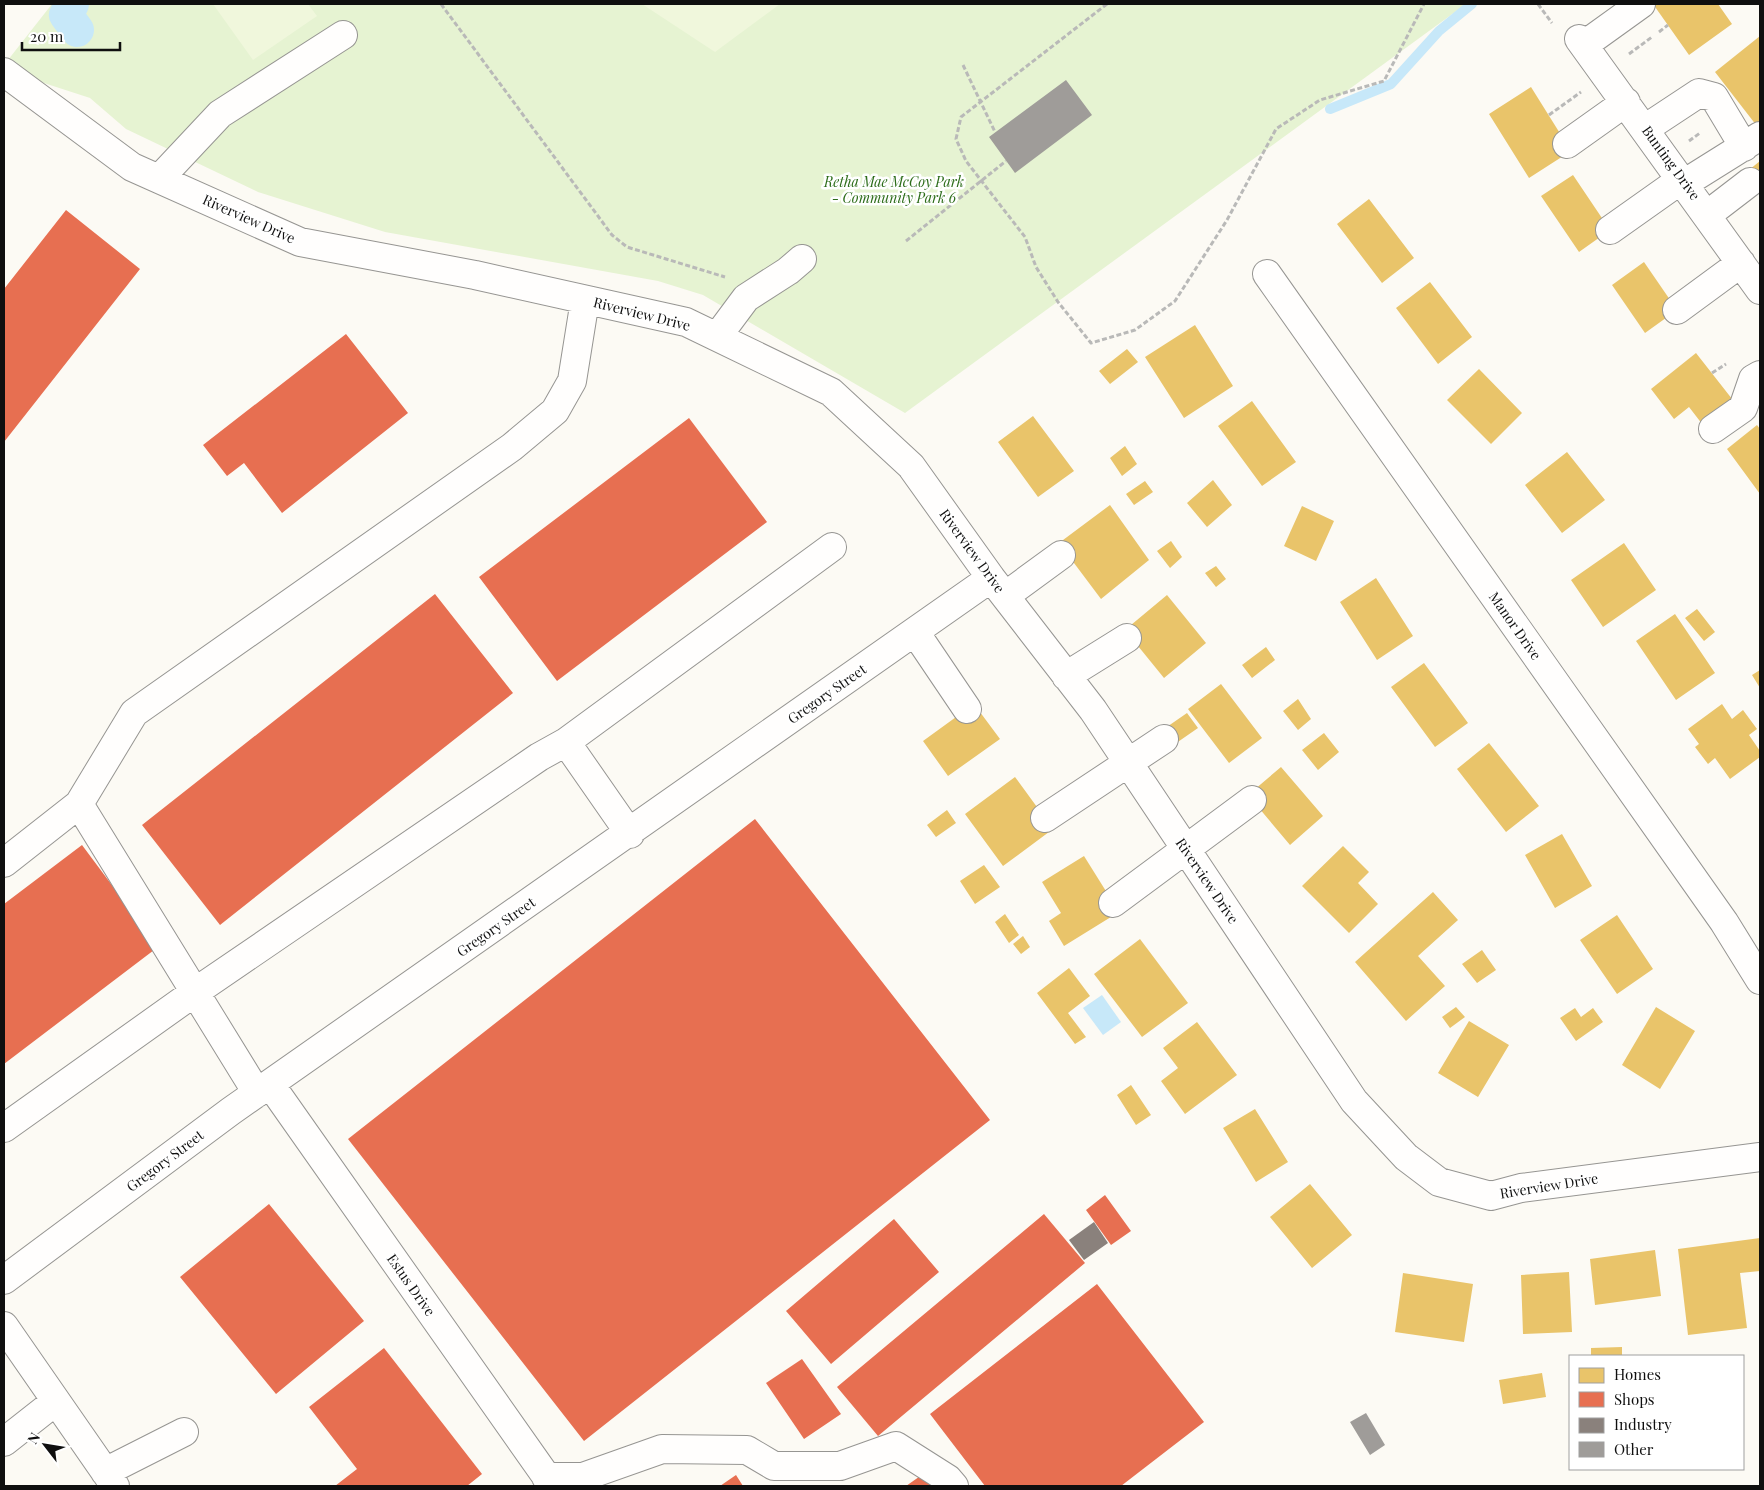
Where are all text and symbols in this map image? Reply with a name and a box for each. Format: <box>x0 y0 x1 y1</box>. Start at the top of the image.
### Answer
scale bar <box>22 20 120 52</box>
text: 20 m <box>30 26 64 46</box>
street label: Bunting Drive <box>1638 122 1705 204</box>
park label: Retha Mae McCoy Park - Community Park 6 <box>823 172 964 207</box>
street label: Riverview Drive <box>200 190 298 247</box>
street label: Riverview Drive <box>592 292 693 335</box>
street label: Riverview Drive <box>936 505 1009 596</box>
street label: Manor Drive <box>1485 588 1546 663</box>
street label: Gregory Street <box>784 659 871 728</box>
street label: Riverview Drive <box>1172 834 1243 927</box>
street label: Gregory Street <box>453 892 540 961</box>
street label: Gregory Street <box>122 1125 208 1196</box>
street label: Riverview Drive <box>1498 1168 1599 1203</box>
street label: Estus Drive <box>383 1250 440 1320</box>
legend <box>1569 1355 1744 1470</box>
text: Homes <box>1614 1364 1661 1384</box>
text: Shops <box>1614 1389 1655 1409</box>
text: Industry <box>1614 1414 1672 1434</box>
north arrow <box>20 1420 70 1470</box>
text: N <box>23 1429 44 1447</box>
text: Other <box>1614 1439 1654 1459</box>

